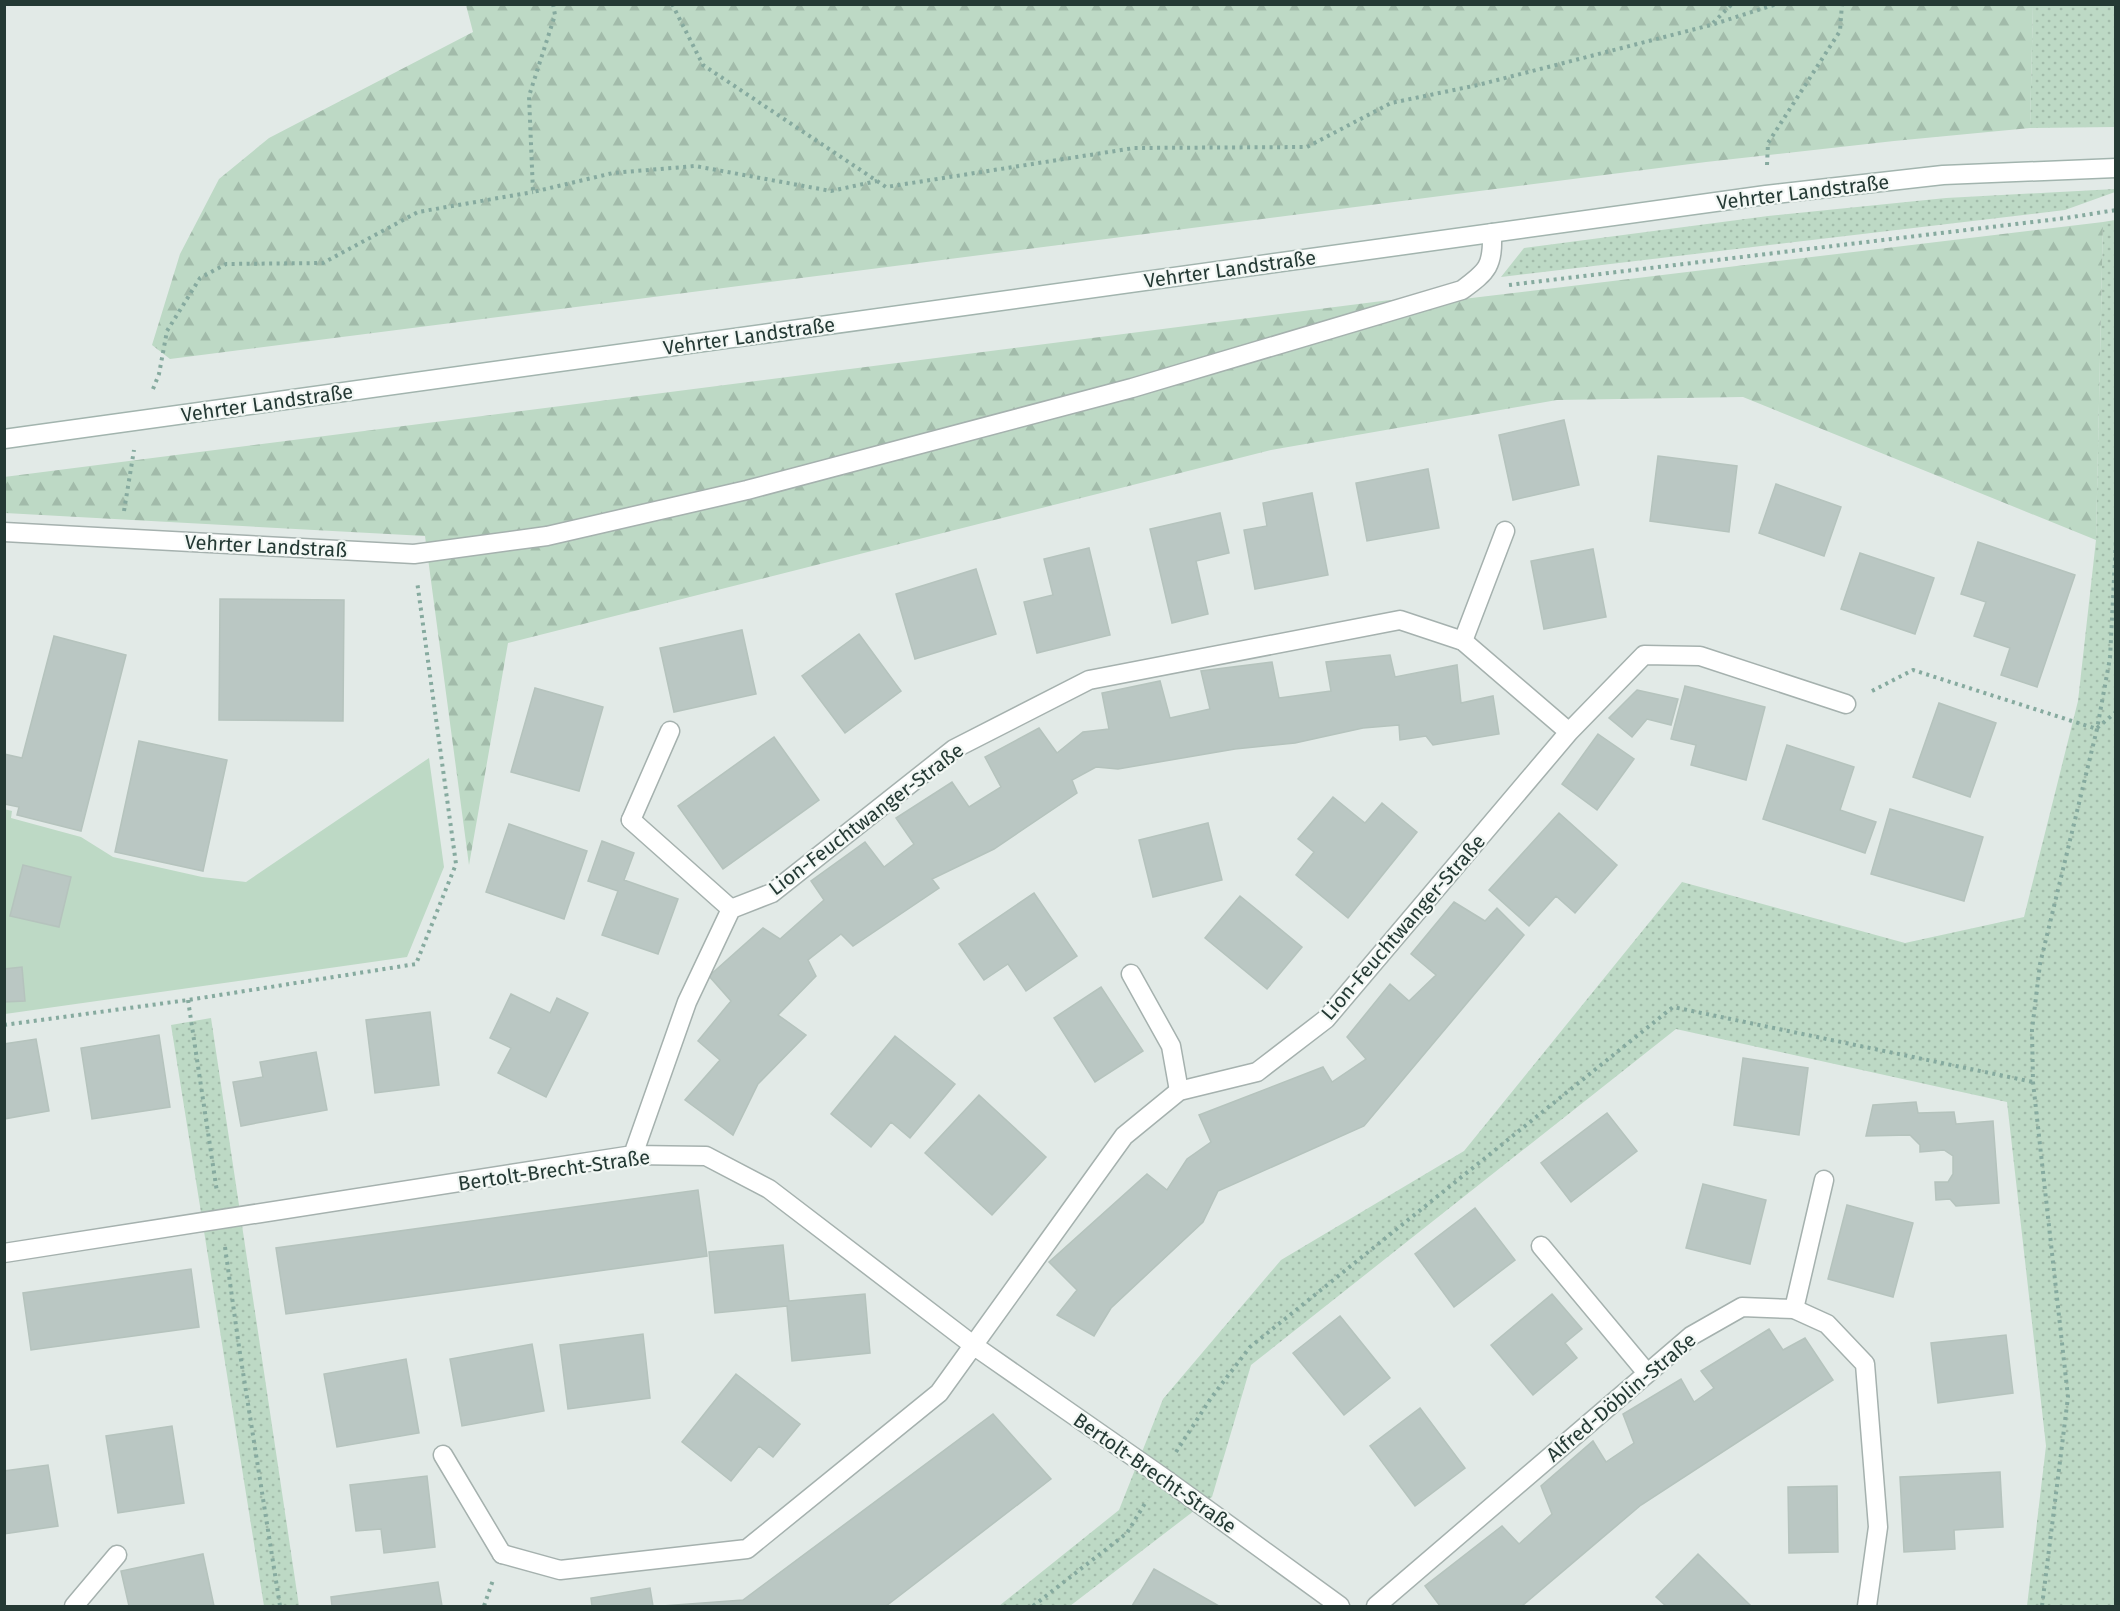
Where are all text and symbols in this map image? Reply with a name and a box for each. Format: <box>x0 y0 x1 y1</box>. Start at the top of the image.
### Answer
street label: Vehrter Landstraße <box>1716 170 1890 214</box>
street label: Vehrter Landstraße <box>1143 245 1317 293</box>
street label: Vehrter Landstraße <box>662 312 836 360</box>
street label: Vehrter Landstraße <box>180 379 354 427</box>
street label: Vehrter Landstraß <box>184 530 348 562</box>
street label: Lion-Feuchtwanger-Straße <box>764 738 968 900</box>
street label: Lion-Feuchtwanger-Straße <box>1316 829 1490 1025</box>
street label: Bertolt-Brecht-Straße <box>456 1145 652 1195</box>
street label: Alfred-Döblin-Straße <box>1541 1327 1701 1467</box>
street label: Bertolt-Brecht-Straße <box>1069 1408 1241 1538</box>

